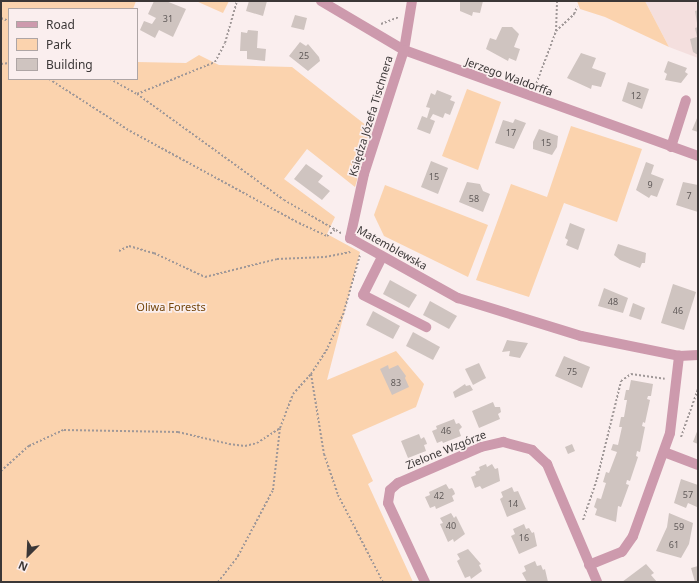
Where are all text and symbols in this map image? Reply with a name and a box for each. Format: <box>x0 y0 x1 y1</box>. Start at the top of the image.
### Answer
legend <box>8 8 138 80</box>
house number: 31 <box>163 14 173 24</box>
text: Road <box>46 16 75 33</box>
text: Park <box>46 36 71 53</box>
house number: 25 <box>299 51 309 61</box>
street label: Księdza Józefa Tischnera <box>346 54 396 178</box>
street label: Jerzego Waldorffa <box>463 55 555 99</box>
text: Building <box>46 56 93 73</box>
house number: 12 <box>631 91 641 101</box>
house number: 17 <box>506 128 516 138</box>
house number: 15 <box>541 138 551 148</box>
house number: 15 <box>429 172 439 182</box>
house number: 9 <box>647 180 653 190</box>
house number: 7 <box>686 191 692 201</box>
house number: 58 <box>469 194 479 204</box>
street label: Matemblewska <box>355 223 429 273</box>
house number: 48 <box>608 297 618 307</box>
park label: Oliwa Forests <box>136 300 206 314</box>
house number: 46 <box>673 306 683 316</box>
house number: 75 <box>567 367 577 377</box>
house number: 83 <box>391 378 401 388</box>
house number: 46 <box>441 426 451 436</box>
street label: Zielone Wzgórze <box>404 428 488 472</box>
house number: 57 <box>683 490 693 500</box>
house number: 42 <box>434 491 444 501</box>
house number: 14 <box>508 499 518 509</box>
house number: 40 <box>446 521 456 531</box>
house number: 59 <box>674 522 684 532</box>
house number: 16 <box>519 533 529 543</box>
north arrow <box>8 535 48 575</box>
house number: 61 <box>669 540 679 550</box>
text: N <box>16 558 30 575</box>

